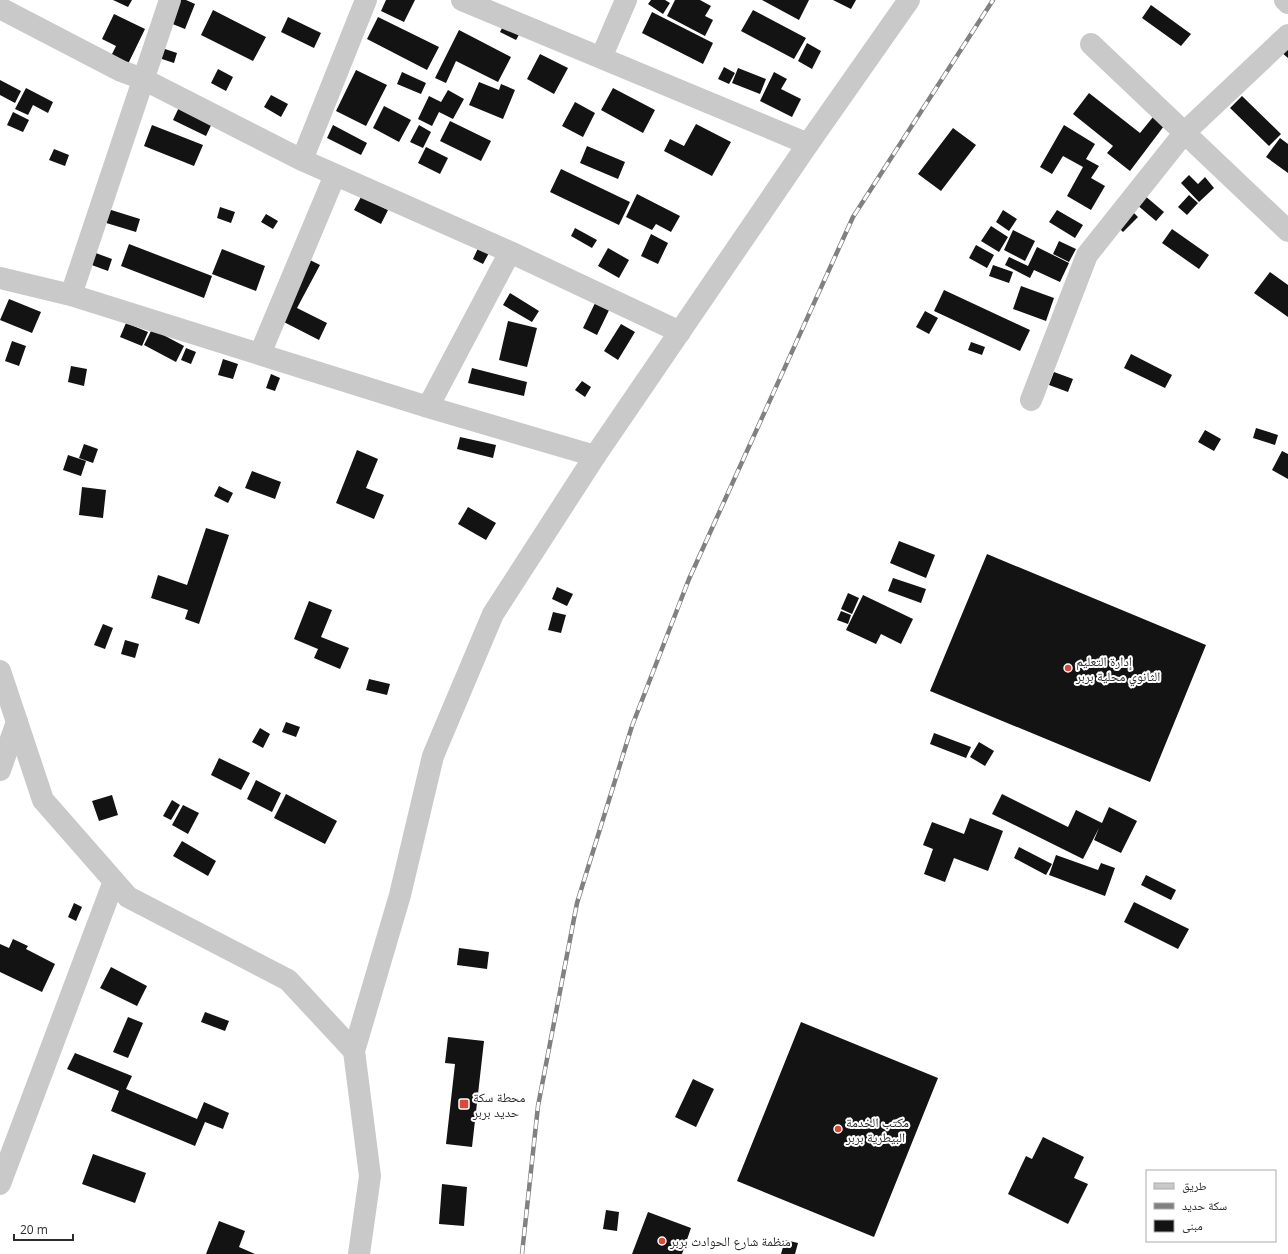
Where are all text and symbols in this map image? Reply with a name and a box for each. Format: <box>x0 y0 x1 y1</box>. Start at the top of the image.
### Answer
place label: إدارة التعليم الثانوي محلية بربر <box>1075 652 1160 687</box>
marker: إدارة التعليم الثانوي محلية بربر <box>1063 663 1073 673</box>
place label: محطة سكة حديد بربر <box>472 1088 525 1121</box>
marker: محطة سكة حديد بربر <box>458 1098 470 1110</box>
place label: مكتب الخدمة البيطرية بربر <box>845 1113 909 1146</box>
marker: مكتب الخدمة البيطرية بربر <box>833 1124 843 1134</box>
legend <box>1146 1170 1276 1242</box>
text: طريق <box>1182 1177 1207 1194</box>
text: سكة حديد <box>1182 1197 1227 1214</box>
scale bar <box>14 1216 73 1242</box>
text: مبنى <box>1182 1217 1203 1234</box>
text: 20 m <box>20 1221 48 1238</box>
place label: منظمة شارع الحوادث بربر <box>669 1232 791 1251</box>
marker: منظمة شارع الحوادث بربر <box>657 1236 667 1246</box>

